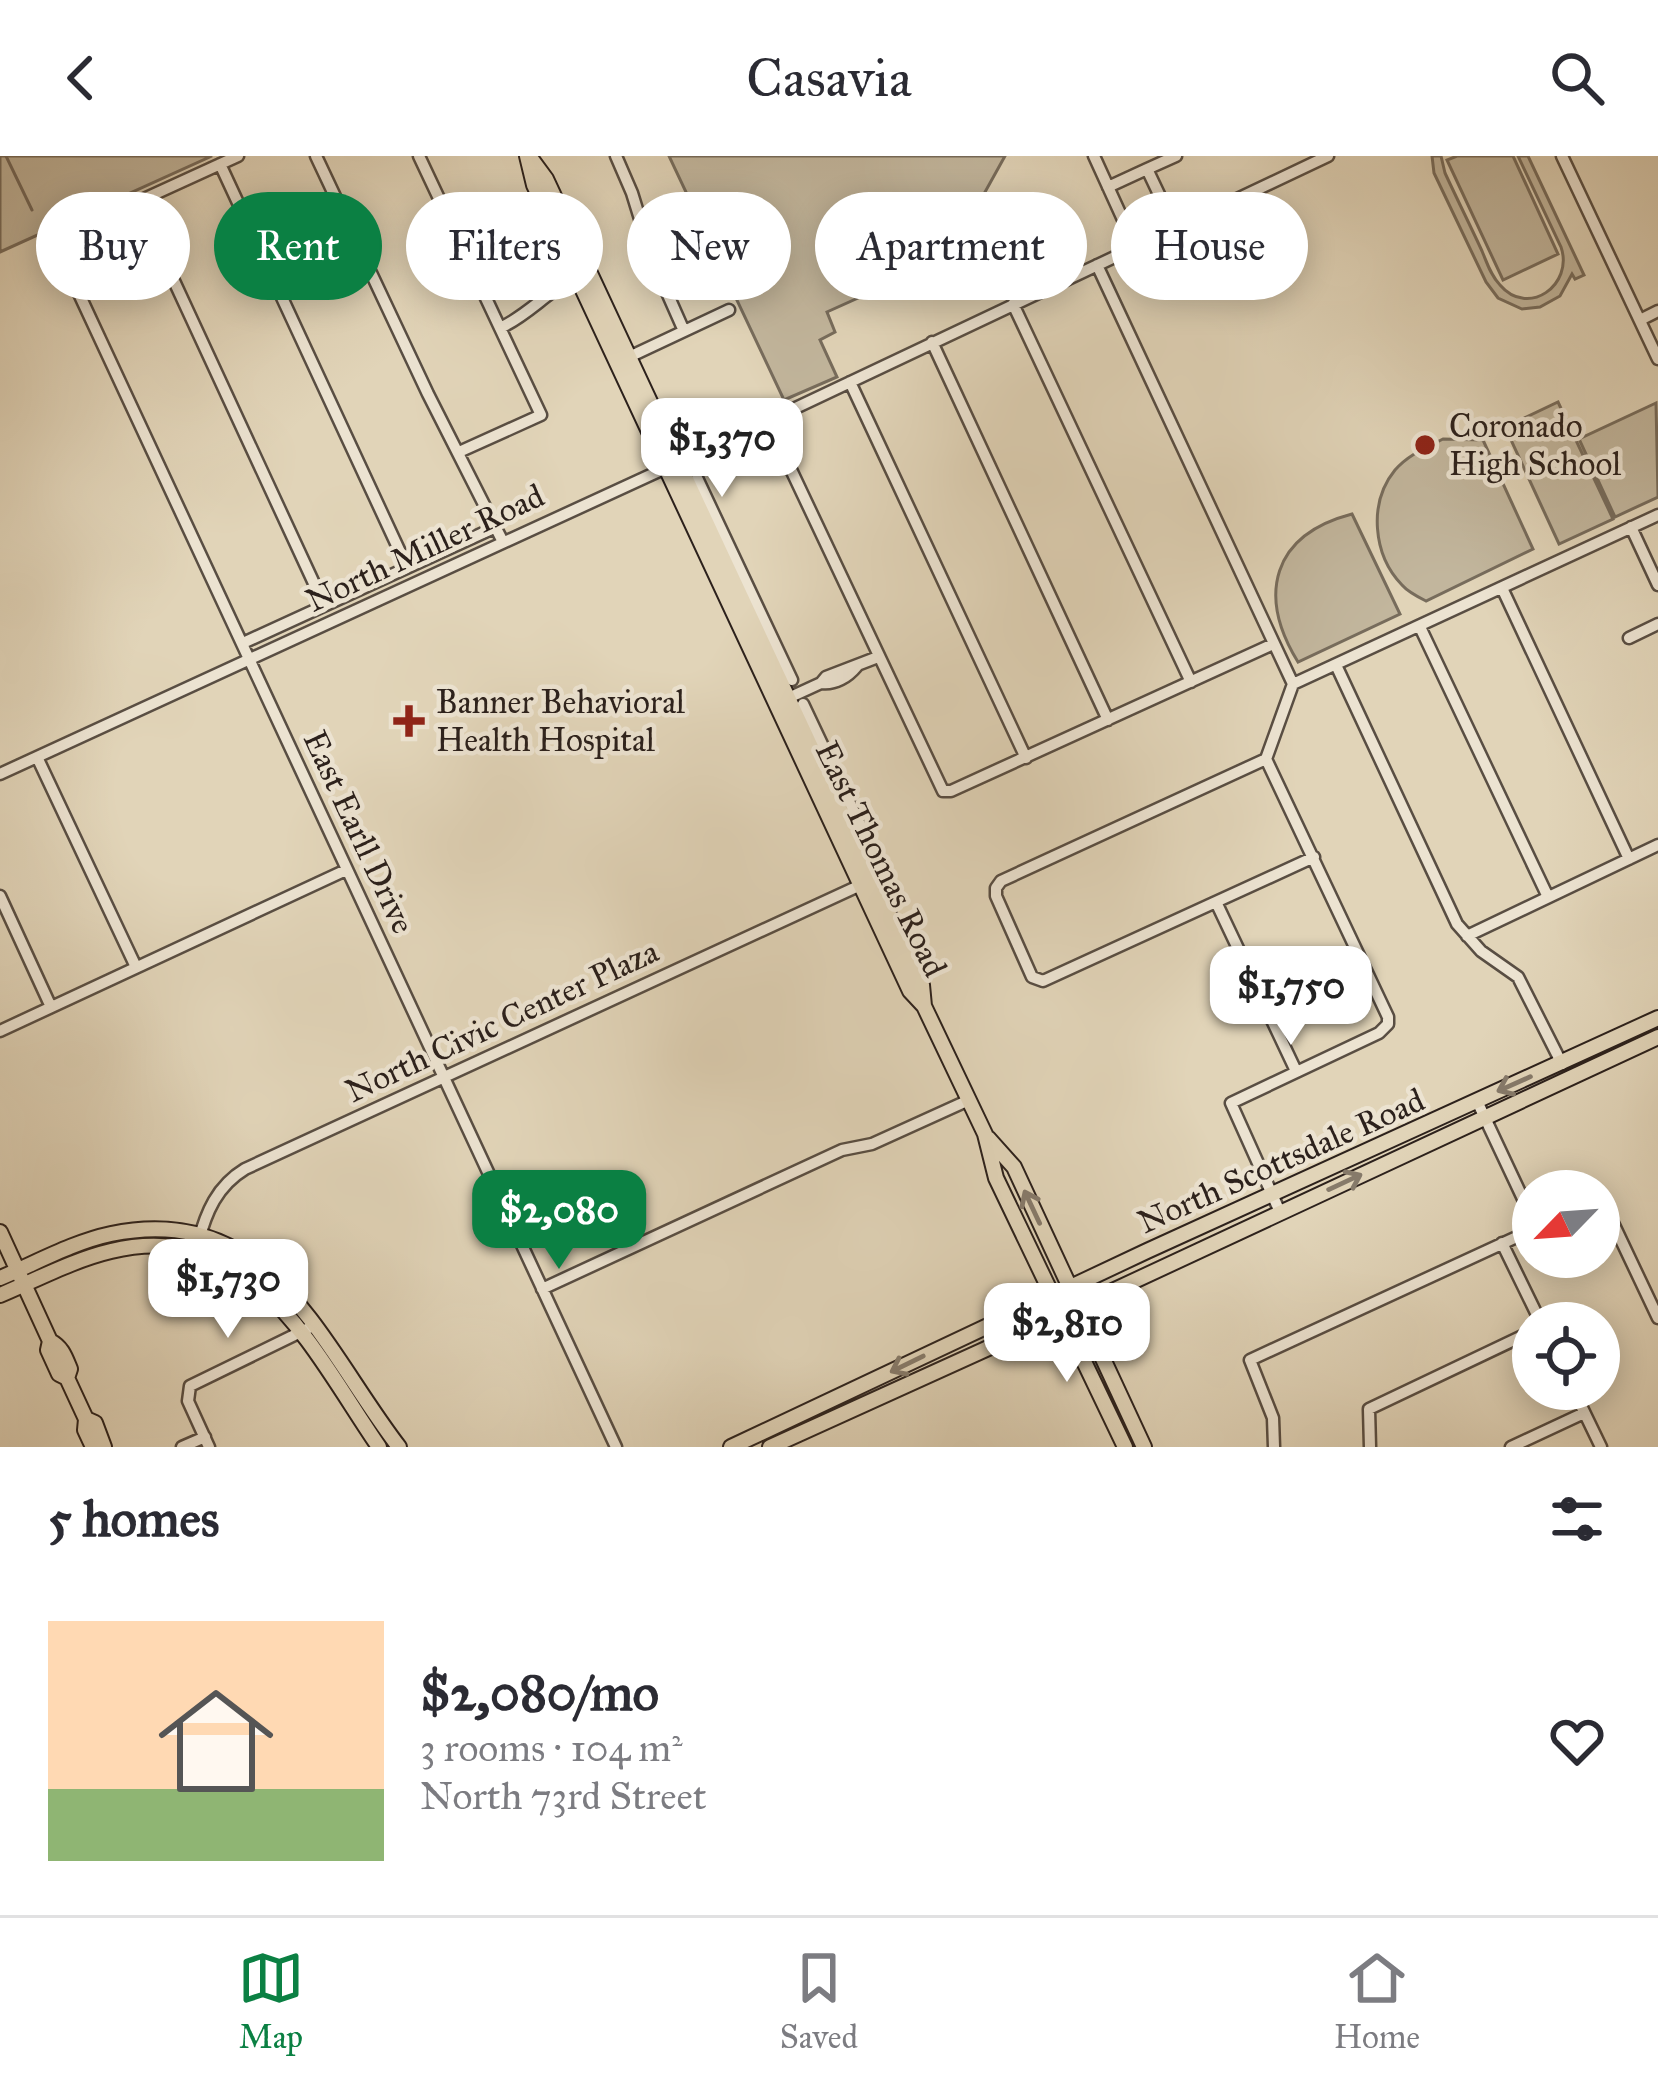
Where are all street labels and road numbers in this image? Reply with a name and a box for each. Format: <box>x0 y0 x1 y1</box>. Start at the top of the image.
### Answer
street label: North Miller Road <box>300 475 551 621</box>
street label: East Earll Drive <box>295 724 423 940</box>
street label: East Thomas Road <box>807 735 956 984</box>
street label: North Civic Center Plaza <box>339 931 665 1111</box>
street label: North Scottsdale Road <box>1132 1080 1431 1242</box>

